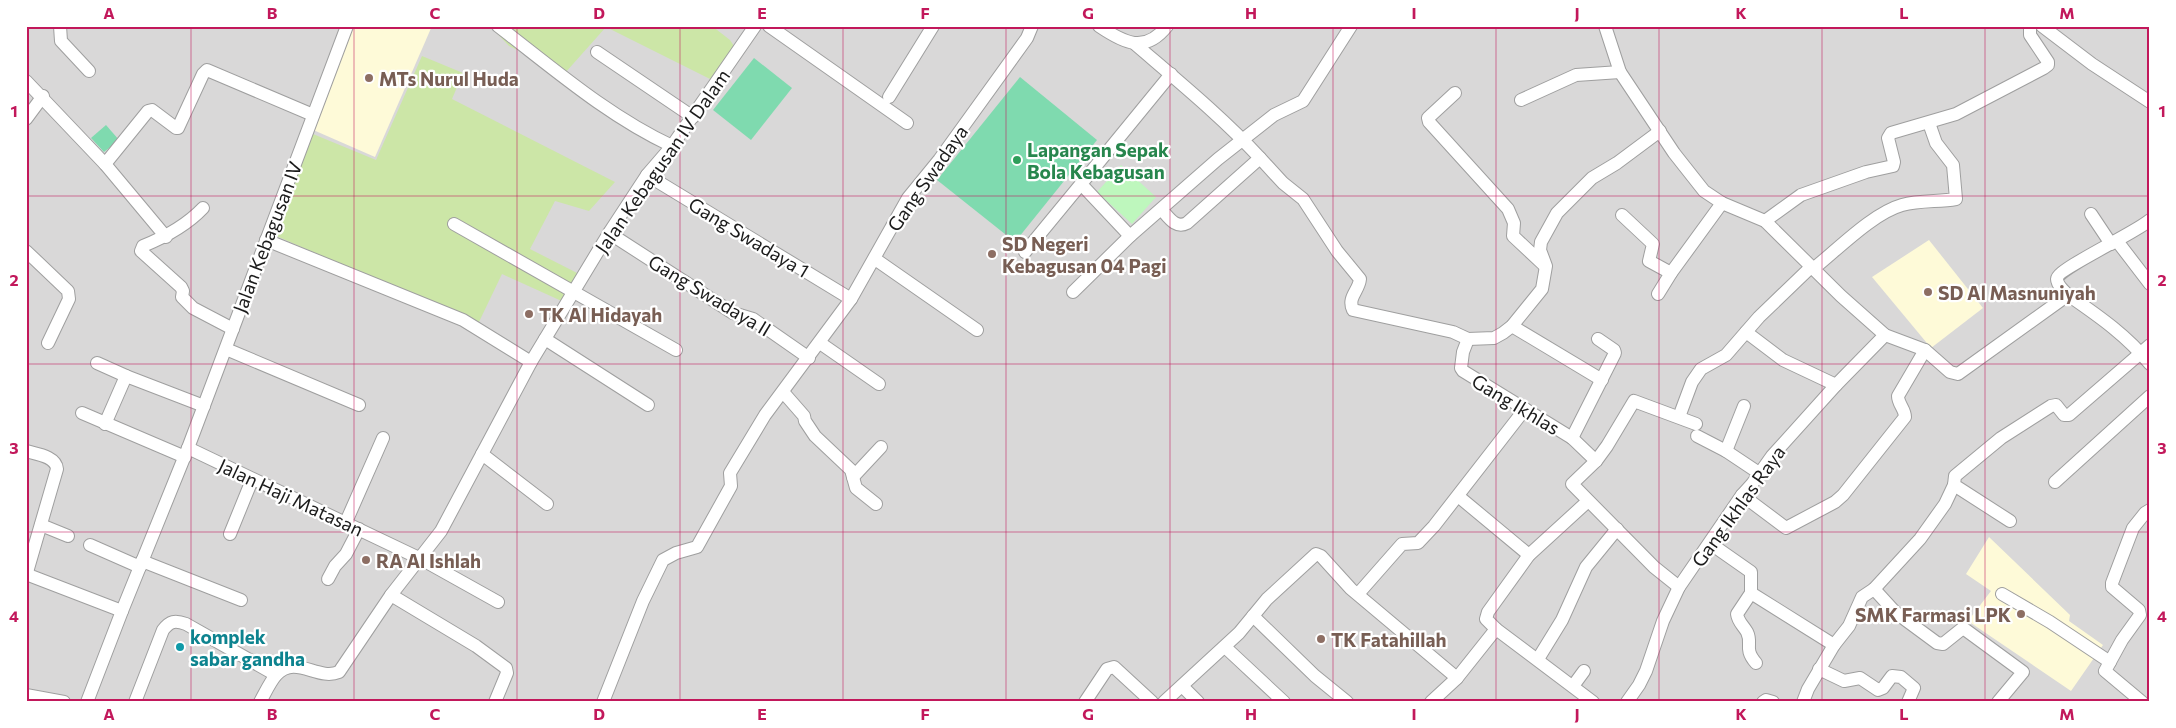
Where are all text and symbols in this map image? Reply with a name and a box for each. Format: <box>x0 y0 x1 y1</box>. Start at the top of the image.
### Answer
text: A <box>103 3 115 22</box>
text: B <box>267 3 278 22</box>
text: C <box>430 3 441 22</box>
text: D <box>593 3 605 22</box>
text: E <box>757 3 767 22</box>
text: F <box>920 3 930 22</box>
text: G <box>1082 3 1094 22</box>
text: H <box>1245 3 1257 22</box>
text: I <box>1411 3 1417 22</box>
text: J <box>1574 3 1580 22</box>
text: K <box>1735 3 1747 22</box>
text: L <box>1899 3 1909 22</box>
text: M <box>2059 3 2075 22</box>
street label: Jalan Kebagusan IV Dalam <box>590 65 734 257</box>
place label: MTs Nurul Huda <box>379 67 519 90</box>
marker: MTs Nurul Huda <box>363 72 375 84</box>
text: 1 <box>10 101 18 120</box>
text: 1 <box>2158 101 2166 120</box>
street label: Gang Swadaya <box>882 120 972 236</box>
place label: Lapangan Sepak Bola Kebagusan <box>1027 138 1169 183</box>
marker: Lapangan Sepak Bola Kebagusan <box>1011 154 1023 166</box>
street label: Jalan Kebagusan IV <box>228 158 306 316</box>
street label: Gang Swadaya 1 <box>685 192 813 282</box>
place label: SD Negeri Kebagusan 04 Pagi <box>1002 232 1167 277</box>
marker: SD Negeri Kebagusan 04 Pagi <box>986 248 998 260</box>
street label: Gang Swadaya II <box>645 249 775 341</box>
text: 2 <box>9 270 19 289</box>
text: 2 <box>2157 270 2167 289</box>
place label: SD Al Masnuniyah <box>1938 281 2096 304</box>
marker: SD Al Masnuniyah <box>1922 286 1934 298</box>
place label: TK Al Hidayah <box>539 303 662 326</box>
marker: TK Al Hidayah <box>523 308 535 320</box>
street label: Gang Ikhlas <box>1468 369 1564 439</box>
text: 3 <box>9 438 19 457</box>
text: 3 <box>2157 438 2167 457</box>
street label: Gang Ikhlas Raya <box>1686 441 1790 571</box>
street label: Jalan Haji Matasan <box>215 453 367 541</box>
place label: RA Al Ishlah <box>376 549 481 572</box>
marker: RA Al Ishlah <box>360 554 372 566</box>
place label: SMK Farmasi LPK <box>1855 603 2011 626</box>
text: 4 <box>9 606 19 625</box>
text: 4 <box>2157 606 2167 625</box>
marker: SMK Farmasi LPK <box>2015 608 2027 620</box>
place label: komplek sabar gandha <box>190 625 305 670</box>
place label: TK Fatahillah <box>1331 628 1446 651</box>
marker: TK Fatahillah <box>1315 633 1327 645</box>
marker: komplek sabar gandha <box>174 641 186 653</box>
text: A <box>103 704 115 723</box>
text: B <box>267 704 278 723</box>
text: C <box>430 704 441 723</box>
text: D <box>593 704 605 723</box>
text: E <box>757 704 767 723</box>
text: F <box>920 704 930 723</box>
text: G <box>1082 704 1094 723</box>
text: H <box>1245 704 1257 723</box>
text: I <box>1411 704 1417 723</box>
text: J <box>1574 704 1580 723</box>
text: K <box>1735 704 1747 723</box>
text: L <box>1899 704 1909 723</box>
text: M <box>2059 704 2075 723</box>

